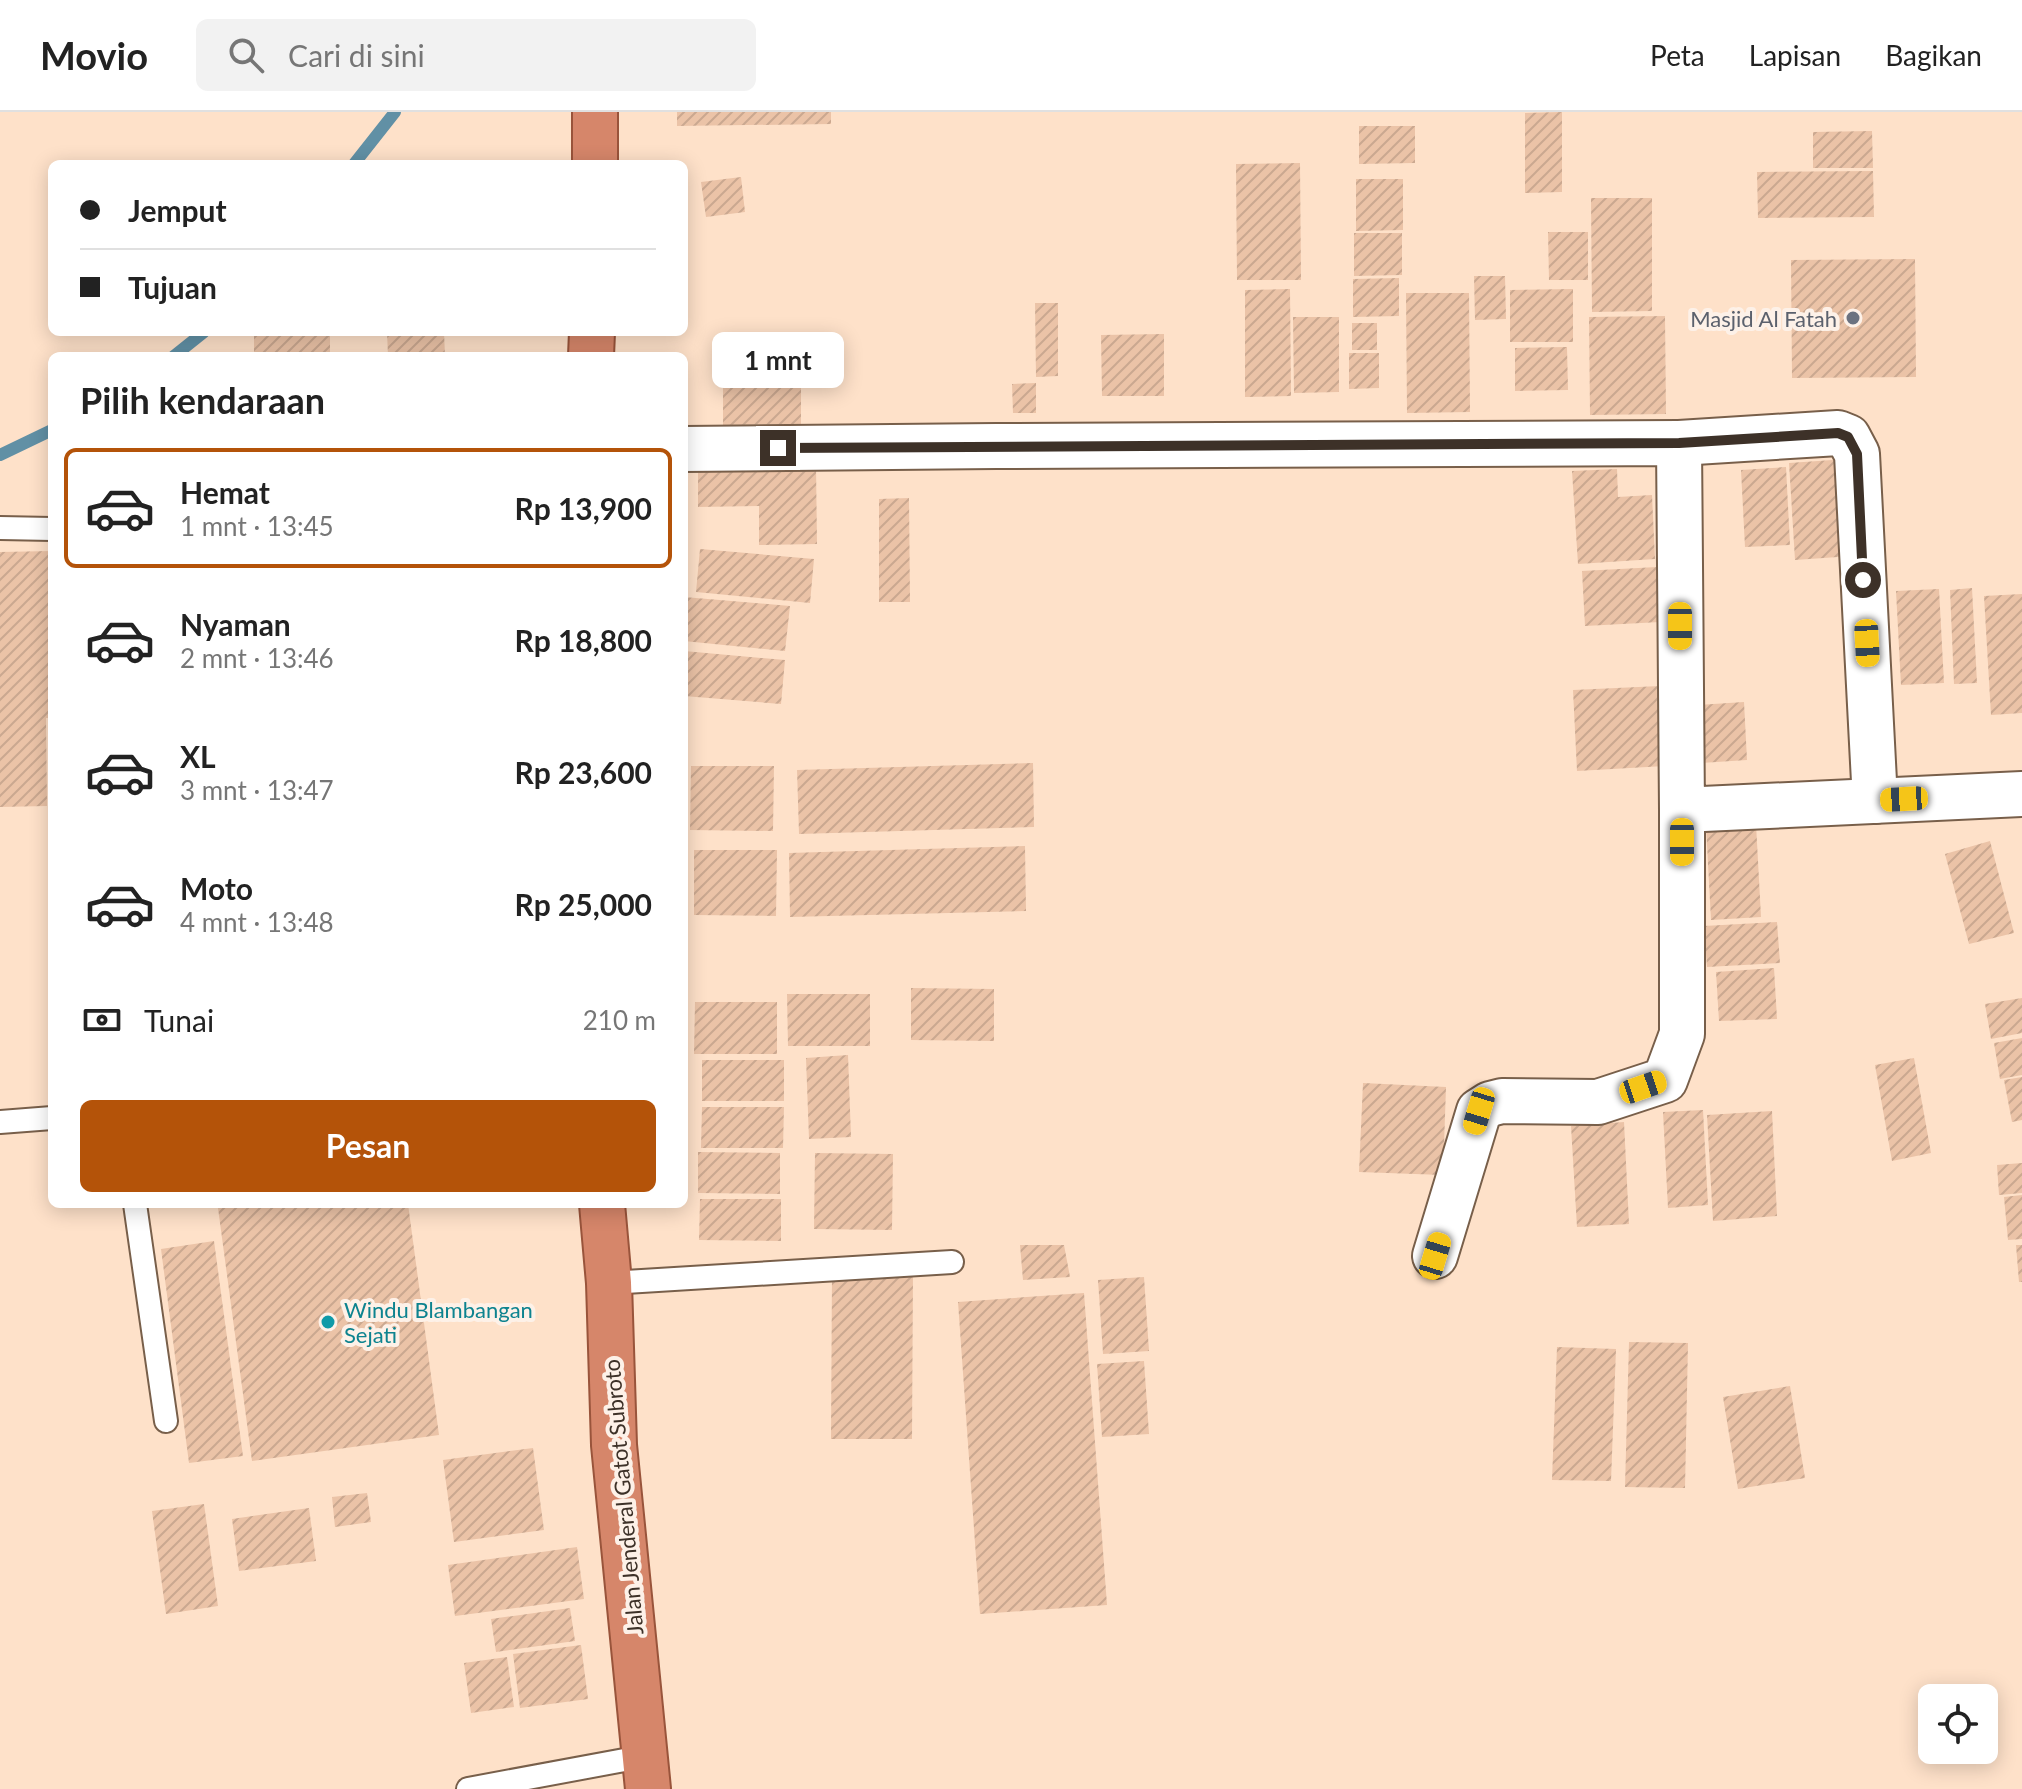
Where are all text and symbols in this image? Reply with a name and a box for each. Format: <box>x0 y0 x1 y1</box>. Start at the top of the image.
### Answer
search box <box>196 19 756 91</box>
text: Movio <box>40 32 148 78</box>
icon: search <box>224 33 268 77</box>
text: Cari di sini <box>288 37 425 73</box>
text: Peta <box>1650 38 1705 72</box>
text: Lapisan <box>1749 38 1841 72</box>
text: Bagikan <box>1885 38 1982 72</box>
text: Jemput <box>128 192 227 228</box>
text: Tujuan <box>128 269 217 305</box>
place label: Masjid Al Fatah <box>1690 305 1837 332</box>
marker: Masjid Al Fatah <box>1844 309 1862 327</box>
callout: 1 mnt <box>712 332 844 388</box>
text: 1 mnt <box>744 344 812 376</box>
text: Pilih kendaraan <box>80 378 325 422</box>
route end <box>760 430 796 466</box>
icon: car <box>84 472 156 544</box>
text: Hemat <box>180 474 270 510</box>
text: Rp 13,900 <box>515 490 652 526</box>
text: 1 mnt · 13:45 <box>180 510 334 542</box>
route start <box>1845 562 1881 598</box>
car <box>1668 602 1692 650</box>
icon: car <box>84 604 156 676</box>
text: Nyaman <box>180 606 291 642</box>
car <box>1854 618 1880 668</box>
text: Rp 18,800 <box>515 622 652 658</box>
text: 2 mnt · 13:46 <box>180 642 334 674</box>
icon: car <box>84 736 156 808</box>
text: XL <box>180 738 216 774</box>
text: Rp 23,600 <box>515 754 652 790</box>
text: 3 mnt · 13:47 <box>180 774 334 806</box>
car <box>1879 786 1929 812</box>
car <box>1670 818 1694 866</box>
icon: car <box>84 868 156 940</box>
text: Moto <box>180 870 253 906</box>
text: Rp 25,000 <box>515 886 652 922</box>
text: 4 mnt · 13:48 <box>180 906 334 938</box>
icon: cash <box>80 998 124 1042</box>
text: Tunai <box>144 1002 214 1038</box>
text: 210 m <box>583 1004 656 1036</box>
car <box>1616 1068 1670 1106</box>
car <box>1461 1085 1497 1137</box>
button: Pesan <box>80 1100 656 1192</box>
car <box>1417 1230 1453 1282</box>
place label: Windu Blambangan Sejati <box>344 1296 533 1348</box>
marker: Windu Blambangan Sejati <box>319 1313 337 1331</box>
street label: Jalan Jenderal Gatot Subroto <box>598 1358 648 1636</box>
map controls <box>1918 1684 1998 1764</box>
button: locate <box>1918 1684 1998 1764</box>

